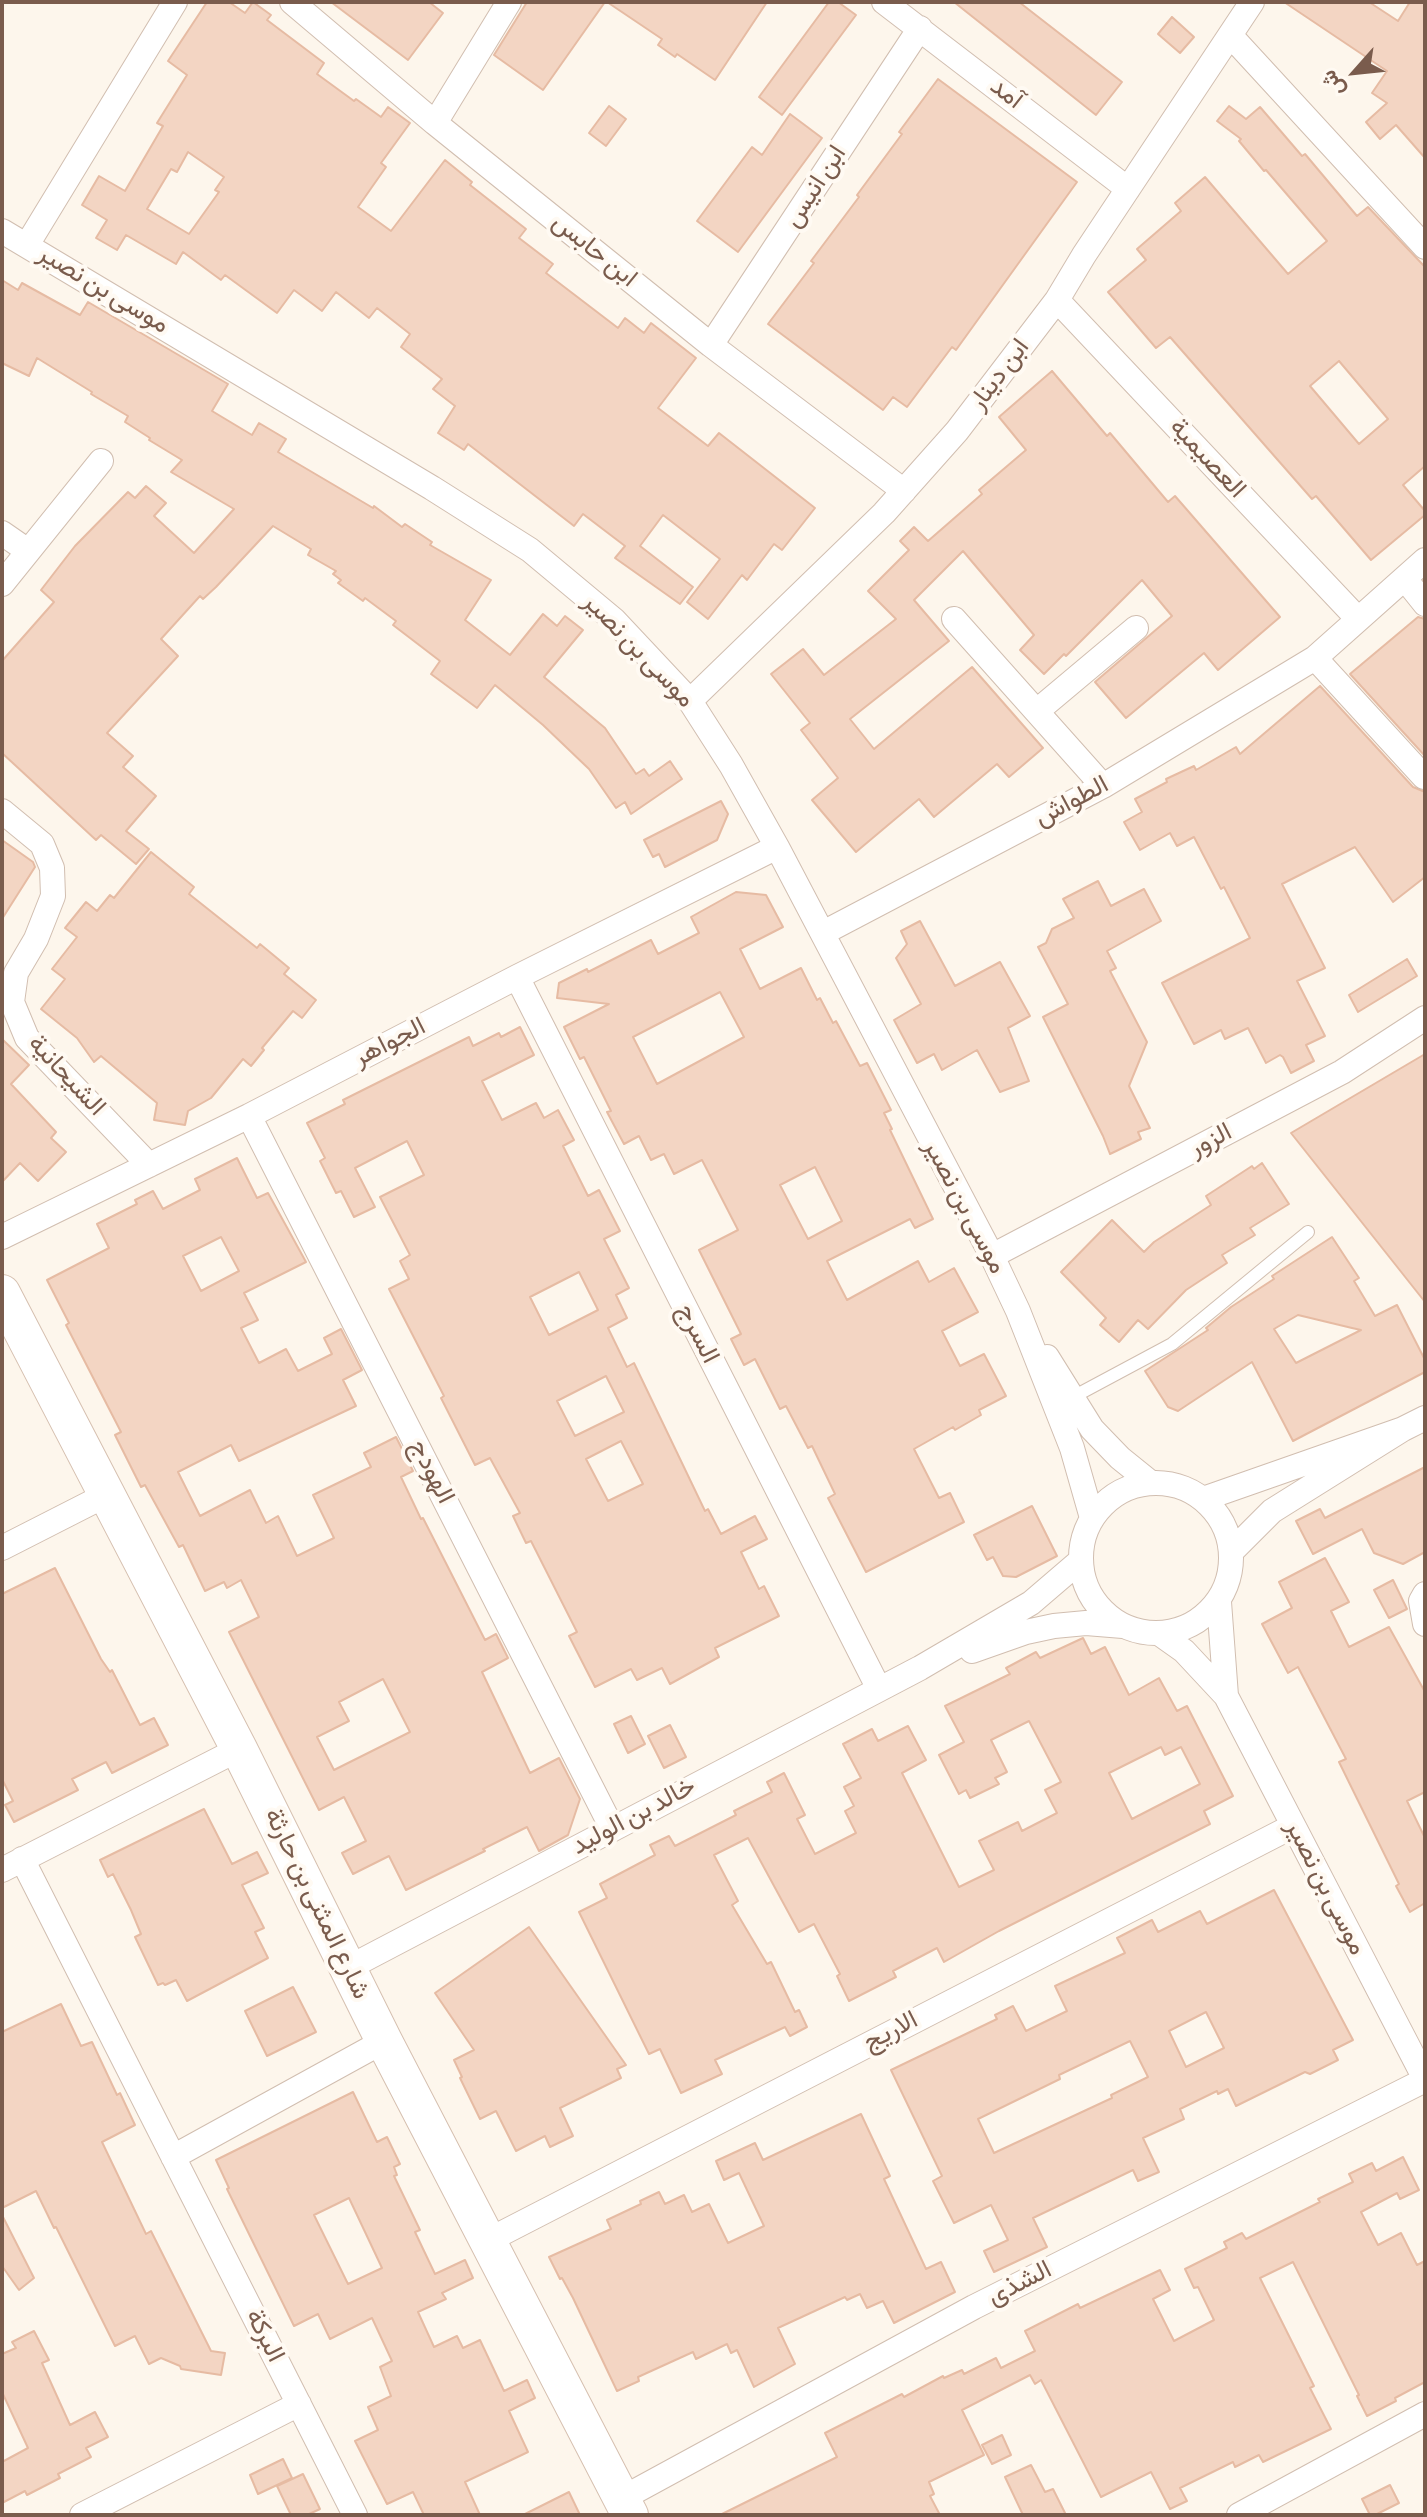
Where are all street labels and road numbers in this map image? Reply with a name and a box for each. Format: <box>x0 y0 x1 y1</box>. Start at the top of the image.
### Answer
street label: آمد <box>983 71 1029 117</box>
street label: ابن انيس <box>778 140 854 234</box>
street label: ابن حابس <box>545 207 643 295</box>
street label: موسى بن نصير <box>32 239 174 341</box>
street label: ابن دينار <box>963 333 1037 417</box>
street label: العصيمية <box>1162 413 1252 505</box>
street label: موسى بن نصير <box>576 587 700 715</box>
street label: الطواش <box>1030 770 1114 834</box>
street label: الجواهر <box>349 1012 431 1074</box>
street label: الشيحانية <box>21 1029 111 1123</box>
street label: الزور <box>1184 1117 1238 1165</box>
street label: موسى بن نصير <box>916 1135 1012 1279</box>
street label: السرج <box>669 1299 725 1369</box>
street label: الهودج <box>402 1435 460 1509</box>
street label: خالد بن الوليد <box>567 1771 701 1863</box>
street label: شارع المثنى بن حارثة <box>256 1803 376 2005</box>
street label: موسى بن نصير <box>1278 1815 1372 1961</box>
street label: الاريج <box>858 2005 924 2059</box>
street label: الشذى <box>983 2255 1057 2313</box>
street label: البركة <box>238 2304 290 2368</box>

